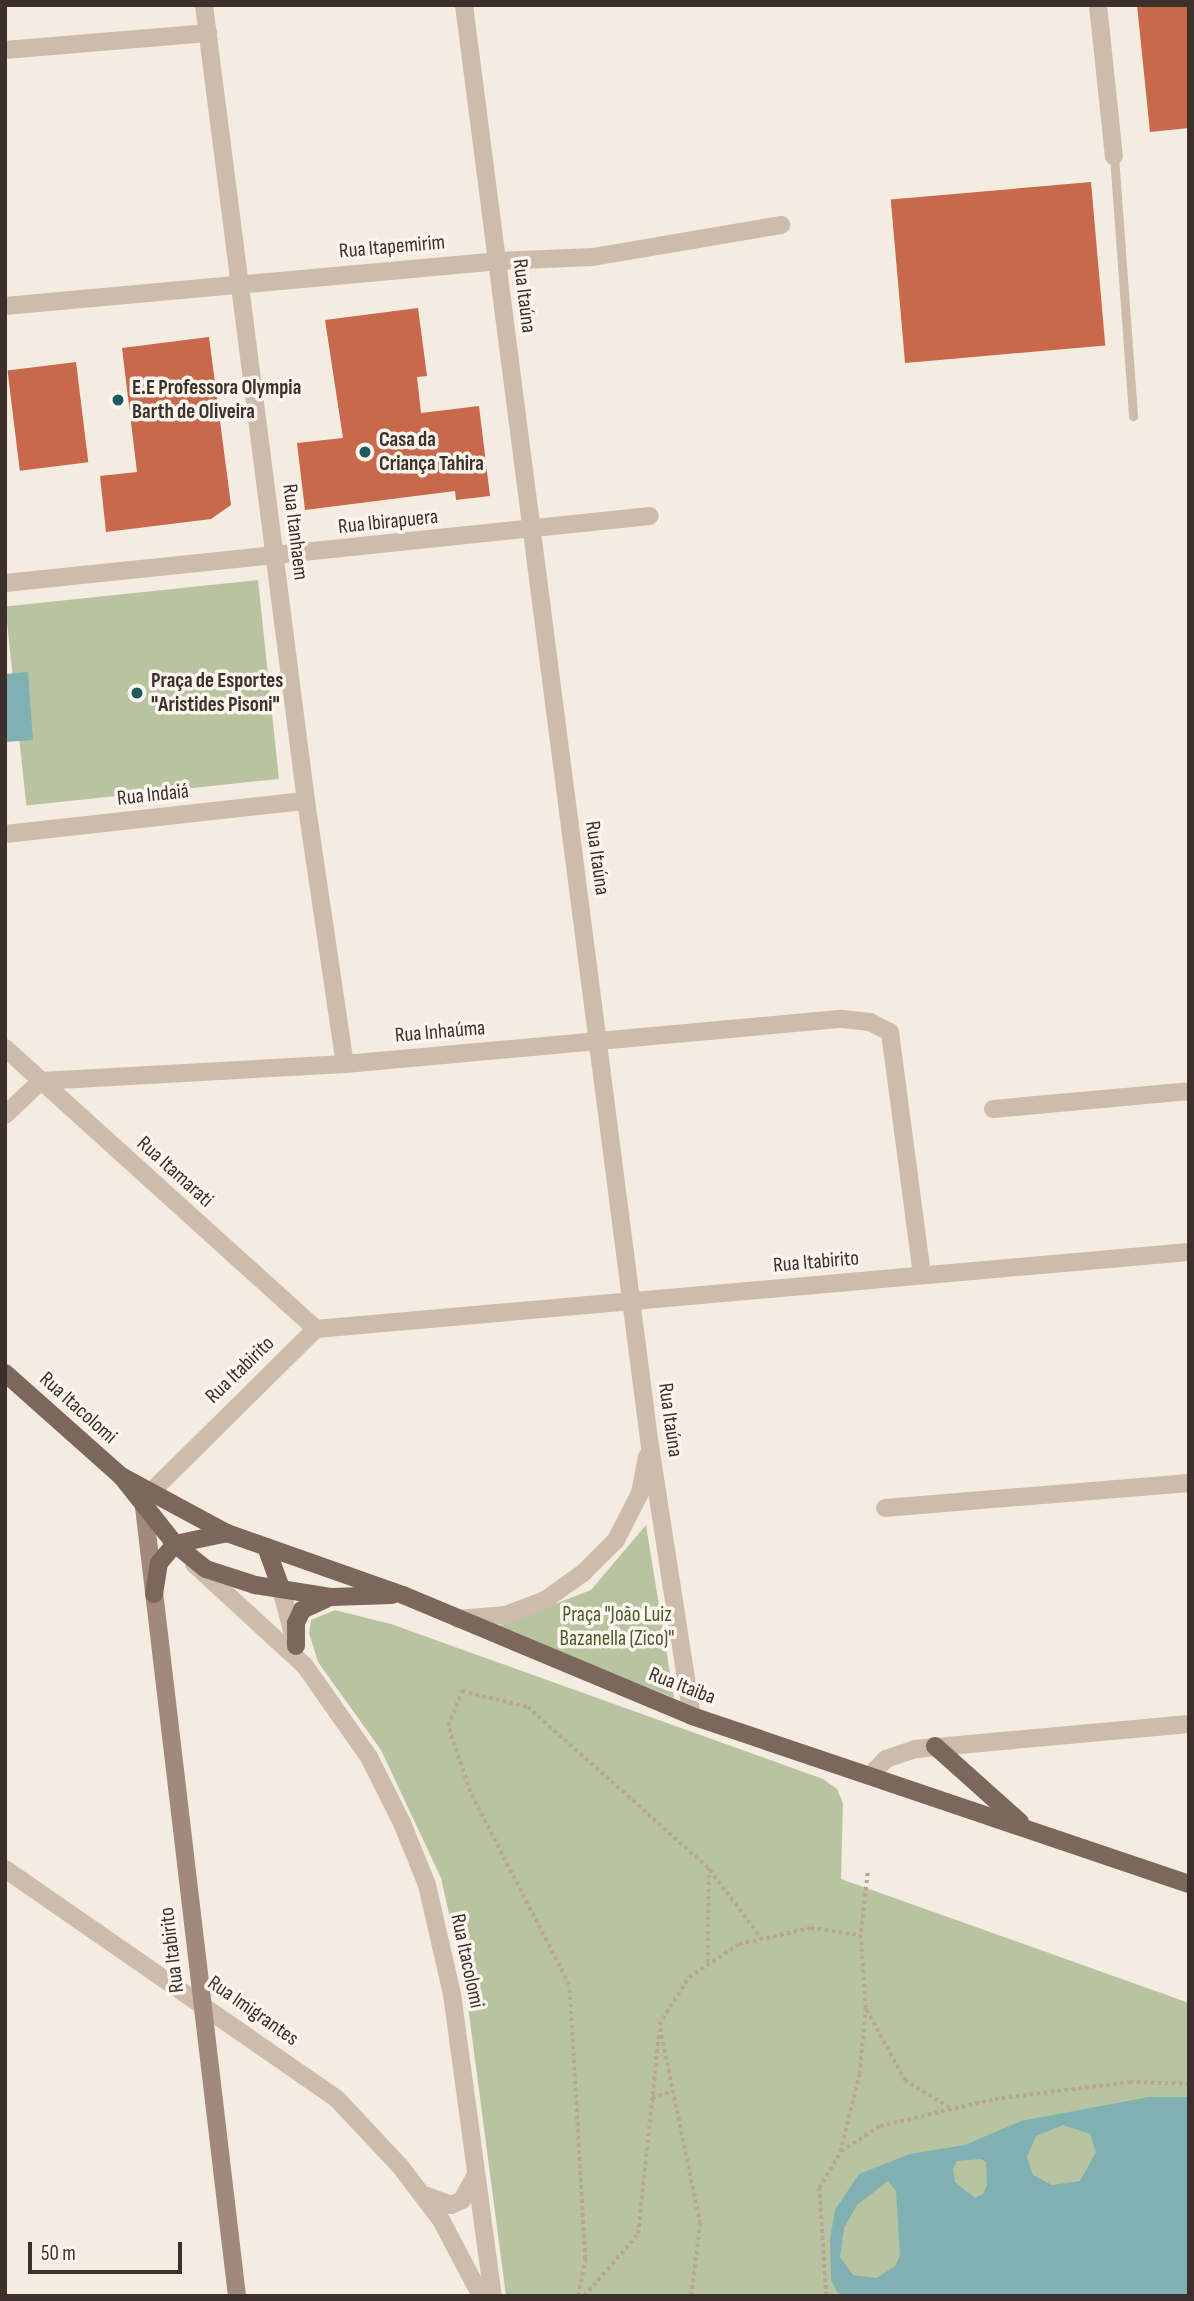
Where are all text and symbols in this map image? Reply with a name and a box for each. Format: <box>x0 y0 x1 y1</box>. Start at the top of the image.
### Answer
street label: Rua Itapemirim <box>338 230 446 264</box>
street label: Rua Itaúna <box>507 258 541 334</box>
place label: E.E Professora Olympia Barth de Oliveira <box>132 375 301 425</box>
marker: E.E Professora Olympia Barth de Oliveira <box>110 392 126 408</box>
place label: Casa da Criança Tahira <box>379 427 484 477</box>
marker: Casa da Criança Tahira <box>357 444 373 460</box>
street label: Rua Itanhaem <box>277 483 313 581</box>
street label: Rua Ibirapuera <box>337 504 439 540</box>
place label: Praça de Esportes "Aristides Pisoni" <box>151 668 283 718</box>
marker: Praça de Esportes "Aristides Pisoni" <box>129 685 145 701</box>
street label: Rua Indaiá <box>116 779 190 811</box>
street label: Rua Itaúna <box>579 819 615 897</box>
street label: Rua Inhaúma <box>394 1016 486 1048</box>
street label: Rua Itamarati <box>132 1131 218 1213</box>
street label: Rua Itabirito <box>772 1246 860 1278</box>
street label: Rua Itabirito <box>200 1331 280 1409</box>
street label: Rua Itacolomi <box>34 1367 122 1449</box>
street label: Rua Itaúna <box>652 1381 688 1459</box>
park label: Praça "João Luiz Bazanella (Zico)" <box>560 1602 674 1652</box>
street label: Rua Itaiba <box>645 1662 719 1710</box>
street label: Rua Itabirito <box>154 1906 190 1994</box>
street label: Rua Itacolomi <box>445 1912 489 2010</box>
street label: Rua Imigrantes <box>203 1971 303 2051</box>
scale bar <box>32 2228 186 2272</box>
text: 50 m <box>41 2241 76 2266</box>

